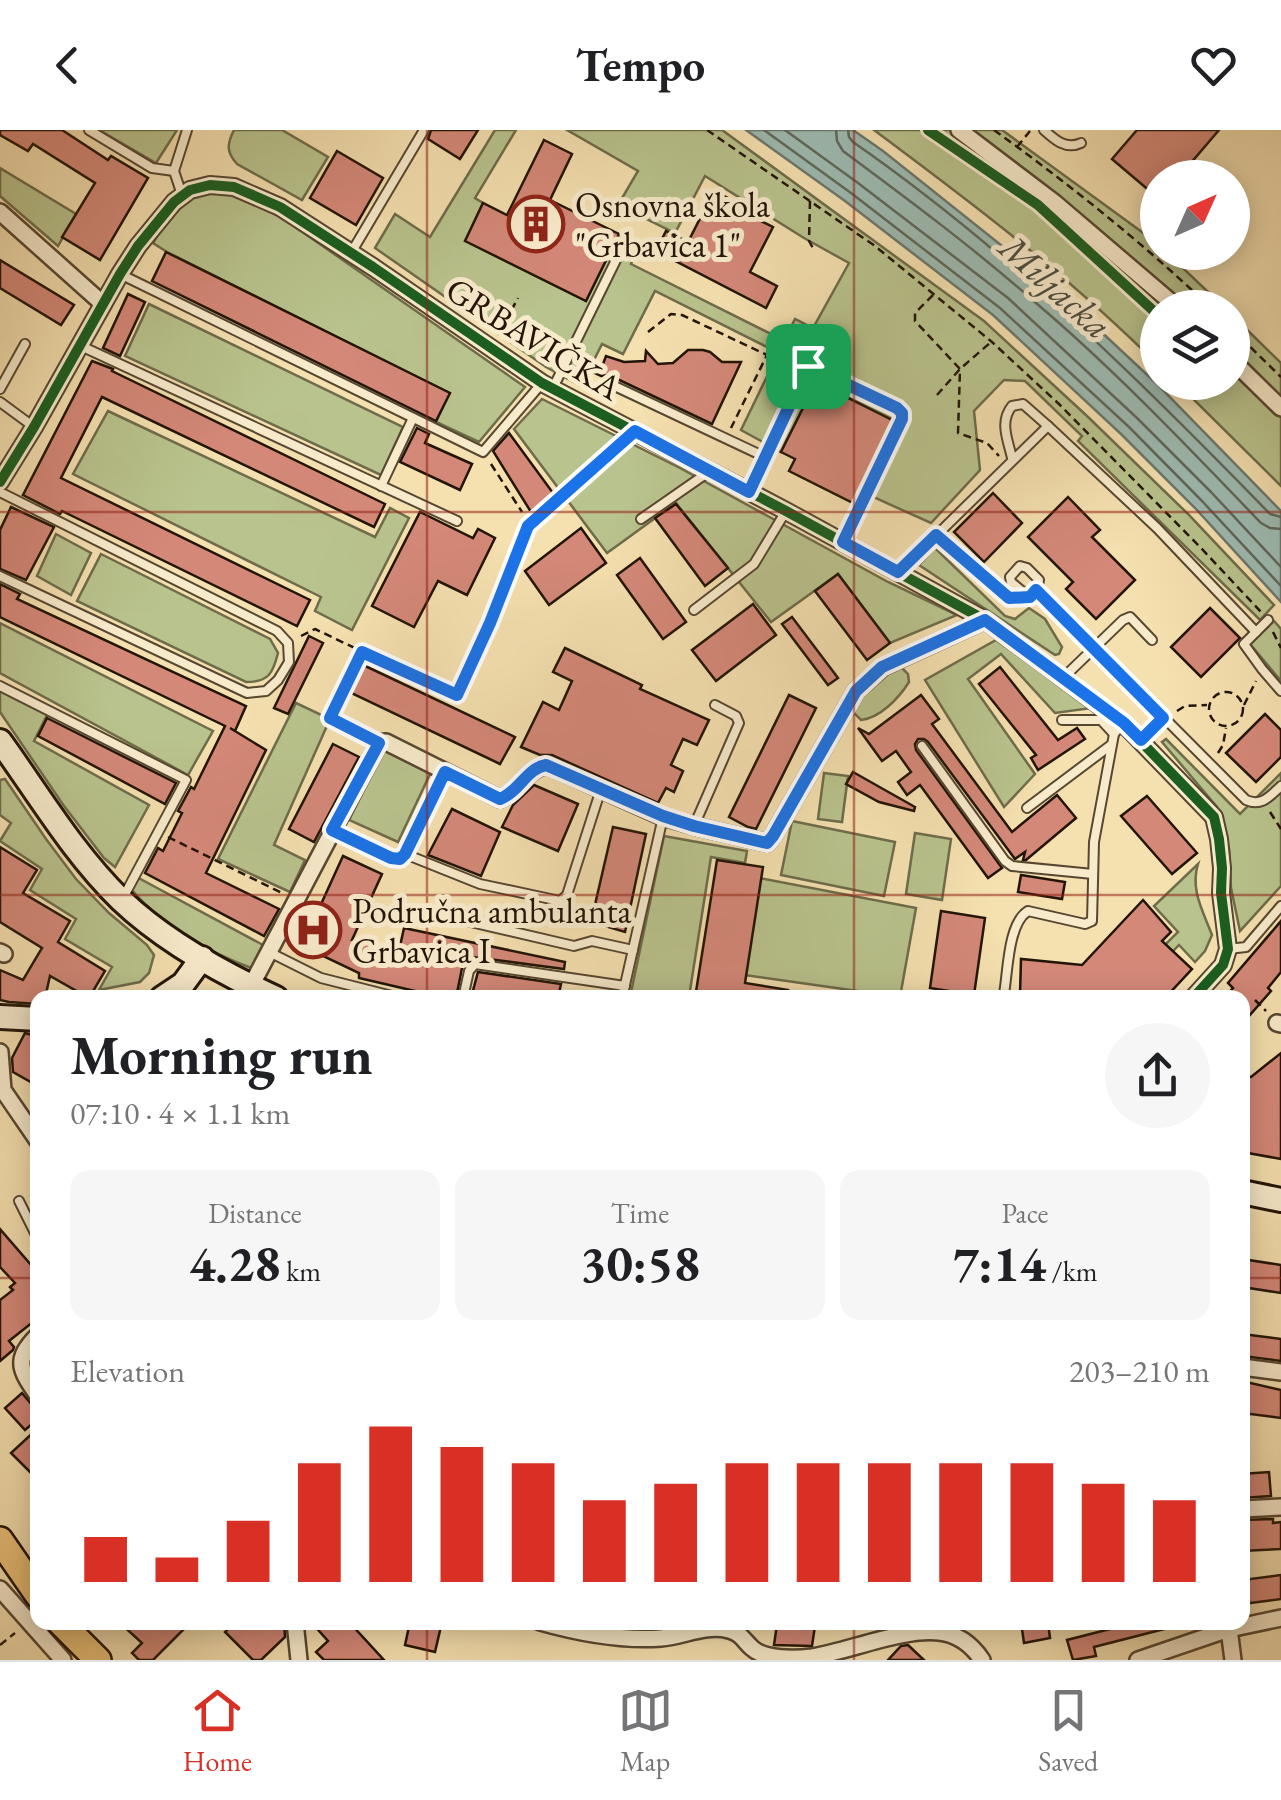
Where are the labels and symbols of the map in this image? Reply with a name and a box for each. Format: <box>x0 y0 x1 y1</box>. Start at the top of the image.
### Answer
north arrow <box>1140 160 1250 270</box>
place label: Osnovna škola "Grbavica 1" <box>575 182 770 267</box>
building icon: Osnovna škola "Grbavica 1" <box>506 194 566 254</box>
water label: Miljacka <box>988 222 1122 349</box>
street label: GRBAVIČKA <box>438 266 631 410</box>
pin <box>766 324 851 409</box>
place label: Područna ambulanta Grbavica I <box>352 888 631 973</box>
hospital icon: Područna ambulanta Grbavica I <box>283 900 343 960</box>

